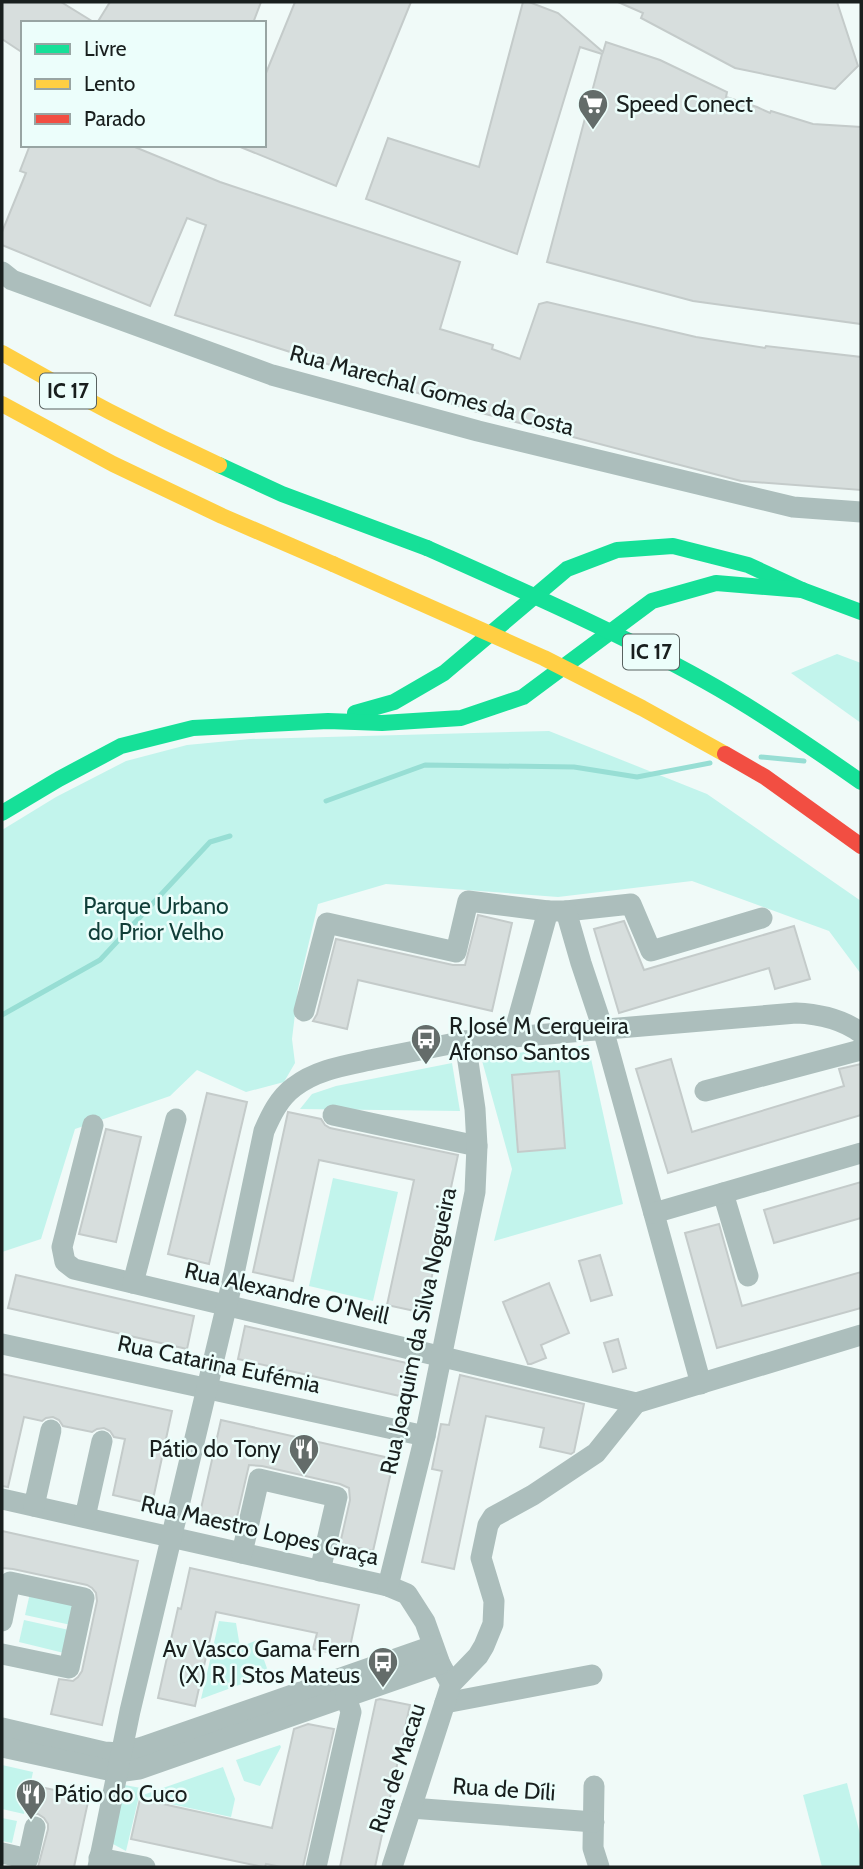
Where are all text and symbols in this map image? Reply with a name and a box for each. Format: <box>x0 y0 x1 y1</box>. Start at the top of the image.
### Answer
legend <box>21 21 266 147</box>
text: Livre <box>84 36 127 61</box>
text: Lento <box>84 71 135 96</box>
supermarket icon: Speed Conect <box>576 87 610 131</box>
place label: Speed Conect <box>616 90 753 118</box>
text: Parado <box>84 106 146 131</box>
street label: Rua Marechal Gomes da Costa <box>287 339 577 441</box>
road number: IC 17 <box>40 374 96 408</box>
road number: IC 17 <box>623 634 679 670</box>
park label: Parque Urbano do Prior Velho <box>83 892 229 946</box>
place label: R José M Cerqueira Afonso Santos <box>449 1012 629 1066</box>
bus stop icon: R José M Cerqueira Afonso Santos <box>409 1022 443 1066</box>
street label: Rua Joaquim da Silva Nogueira <box>374 1185 462 1477</box>
street label: Rua Alexandre O'Neill <box>182 1256 393 1330</box>
street label: Rua Catarina Eufémia <box>115 1329 323 1399</box>
restaurant icon: Pátio do Tony <box>287 1432 321 1476</box>
place label: Pátio do Tony <box>149 1435 281 1463</box>
street label: Rua Maestro Lopes Graça <box>138 1489 382 1571</box>
place label: Av Vasco Gama Fern (X) R J Stos Mateus <box>163 1635 360 1689</box>
bus stop icon: Av Vasco Gama Fern (X) R J Stos Mateus <box>366 1645 400 1689</box>
street label: Rua de Macau <box>363 1700 431 1836</box>
street label: Rua de Díli <box>451 1771 557 1807</box>
restaurant icon: Pátio do Cuco <box>14 1777 48 1821</box>
place label: Pátio do Cuco <box>54 1780 188 1808</box>

